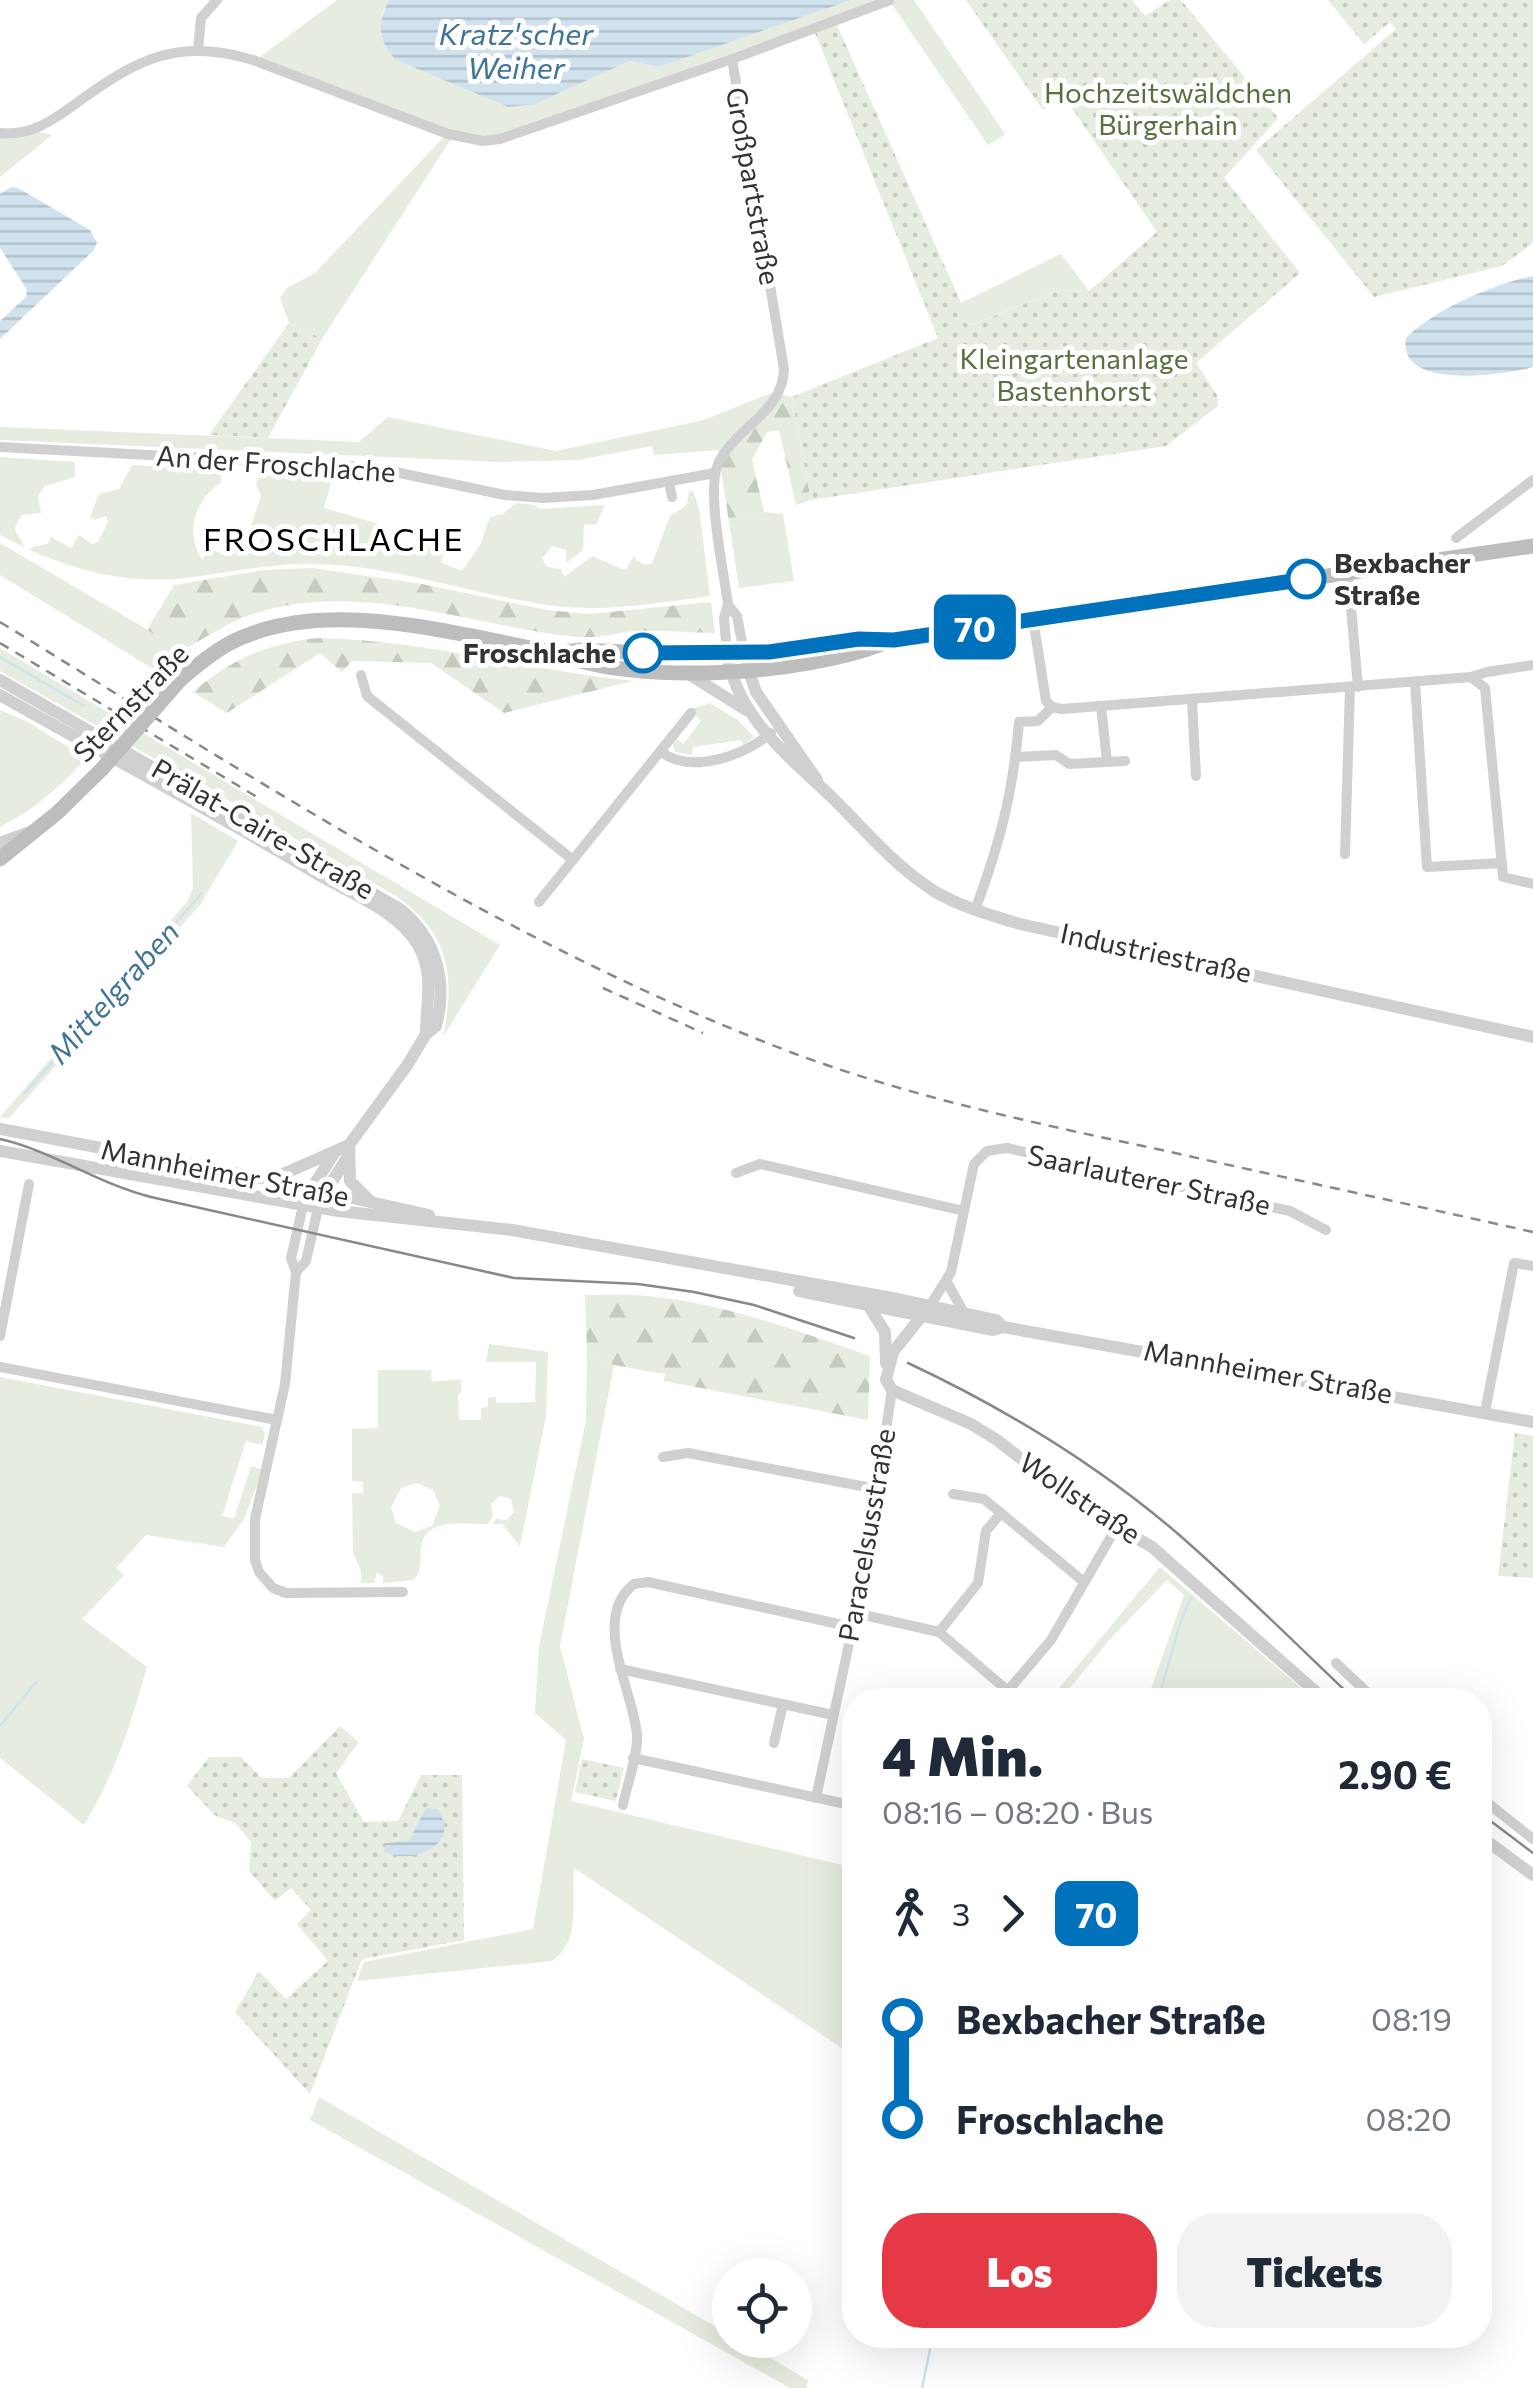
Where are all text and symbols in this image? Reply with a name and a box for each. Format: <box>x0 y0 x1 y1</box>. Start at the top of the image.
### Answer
water label: Kratz'scher Weiher <box>439 14 594 85</box>
park label: Hochzeitswäldchen Bürgerhain <box>1044 75 1292 141</box>
street label: Großpartstraße <box>720 84 788 287</box>
park label: Kleingartenanlage Bastenhorst <box>960 341 1188 407</box>
street label: An der Froschlache <box>155 438 397 488</box>
district label: FROSCHLACHE <box>203 518 465 558</box>
place label: Bexbacher Straße <box>1334 545 1471 611</box>
marker: Bexbacher Straße <box>1287 560 1325 598</box>
line badge: 70 <box>930 594 1020 660</box>
text: 70 <box>954 606 996 649</box>
marker: Froschlache <box>624 634 662 672</box>
place label: Froschlache <box>463 635 616 669</box>
street label: Sternstraße <box>66 636 195 768</box>
street label: Prälat-Caire-Straße <box>146 751 381 906</box>
water label: Mittelgraben <box>39 913 186 1070</box>
street label: Industriestraße <box>1058 915 1255 989</box>
street label: Mannheimer Straße <box>98 1131 352 1213</box>
street label: Saarlauterer Straße <box>1025 1137 1274 1221</box>
street label: Mannheimer Straße <box>1141 1332 1395 1410</box>
street label: Paracelsusstraße <box>831 1426 902 1644</box>
street label: Wollstraße <box>1013 1444 1148 1550</box>
text: 4 Min. <box>882 1720 1043 1787</box>
text: 2.90 € <box>1338 1750 1452 1797</box>
text: 08:16 – 08:20 · Bus <box>882 1791 1153 1831</box>
icon: walk <box>882 1886 937 1941</box>
icon: forward <box>985 1886 1040 1941</box>
text: 70 <box>1075 1892 1118 1935</box>
text: 3 <box>952 1893 970 1933</box>
text: Bexbacher Straße <box>956 1995 1266 2042</box>
text: 08:19 <box>1371 1998 1452 2038</box>
text: Froschlache <box>956 2095 1164 2142</box>
text: 08:20 <box>1366 2098 1452 2138</box>
button: Los <box>882 2213 1157 2328</box>
button: Tickets <box>1177 2213 1452 2328</box>
map controls <box>712 2258 812 2358</box>
button: locate <box>712 2258 812 2358</box>

